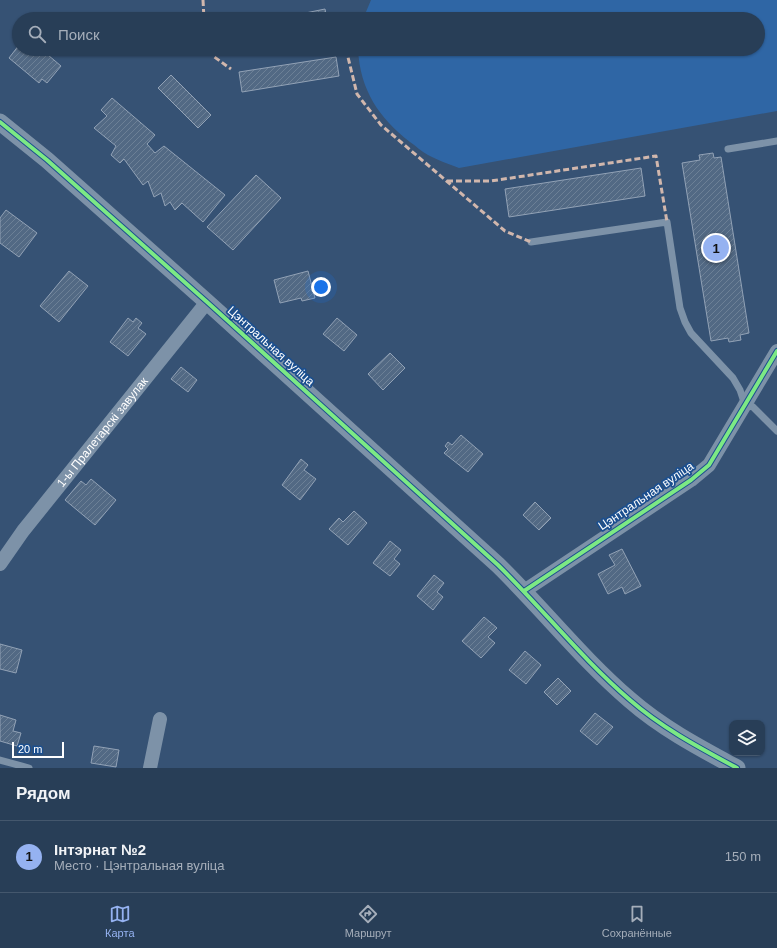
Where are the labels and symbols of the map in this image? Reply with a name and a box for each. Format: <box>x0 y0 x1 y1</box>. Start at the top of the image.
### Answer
pin: 1 <box>703 233 729 263</box>
your location <box>311 277 331 297</box>
street label: Цэнтральная вуліца <box>225 303 318 389</box>
street label: 1-ы Пралетарскі завулак <box>54 374 151 490</box>
street label: Цэнтральная вуліца <box>596 459 697 533</box>
scale bar <box>12 740 64 759</box>

